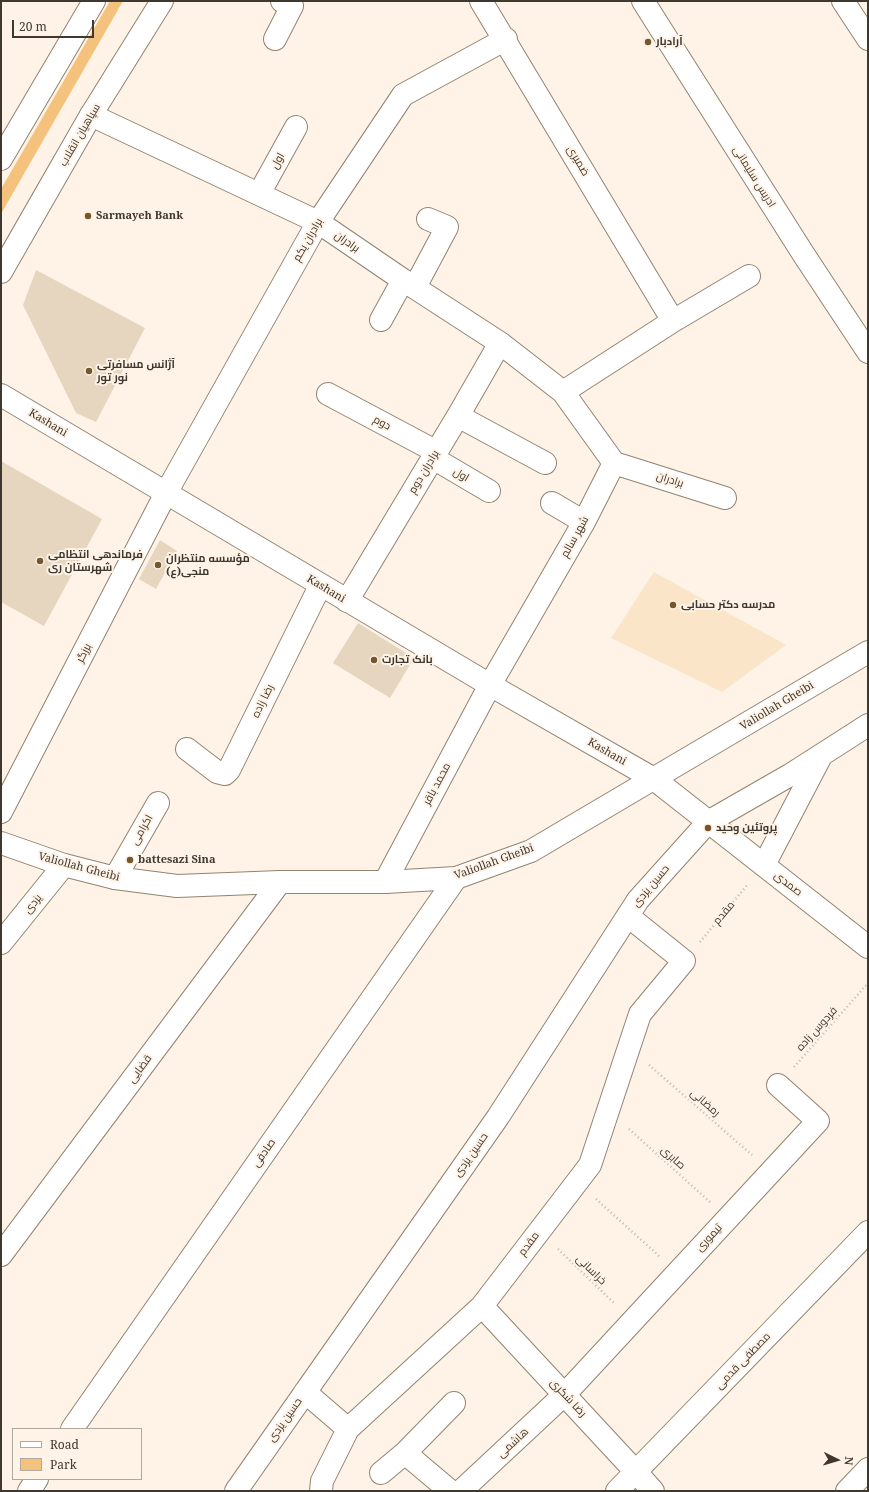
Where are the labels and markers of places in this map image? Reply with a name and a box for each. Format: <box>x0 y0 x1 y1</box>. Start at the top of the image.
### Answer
place label: آرادبار <box>656 35 683 49</box>
marker: آرادبار <box>643 37 653 47</box>
place label: Sarmayeh Bank <box>96 209 183 223</box>
marker: Sarmayeh Bank <box>83 211 93 221</box>
place label: آژانس مسافرتی نور تور <box>97 358 175 384</box>
marker: آژانس مسافرتی نور تور <box>84 366 94 376</box>
place label: فرماندهی انتظامی شهرستان ری <box>48 548 143 574</box>
place label: مؤسسه منتظران منجی(ع) <box>166 552 250 578</box>
marker: فرماندهی انتظامی شهرستان ری <box>35 556 45 566</box>
marker: مؤسسه منتظران منجی(ع) <box>153 560 163 570</box>
place label: مدرسه دکتر حسابی <box>681 598 775 612</box>
marker: مدرسه دکتر حسابی <box>668 600 678 610</box>
place label: بانک تجارت <box>382 653 433 667</box>
marker: بانک تجارت <box>369 655 379 665</box>
place label: پروتئین وحید <box>716 821 777 835</box>
marker: پروتئین وحید <box>703 823 713 833</box>
place label: battesazi Sina <box>138 853 216 867</box>
marker: battesazi Sina <box>125 855 135 865</box>

